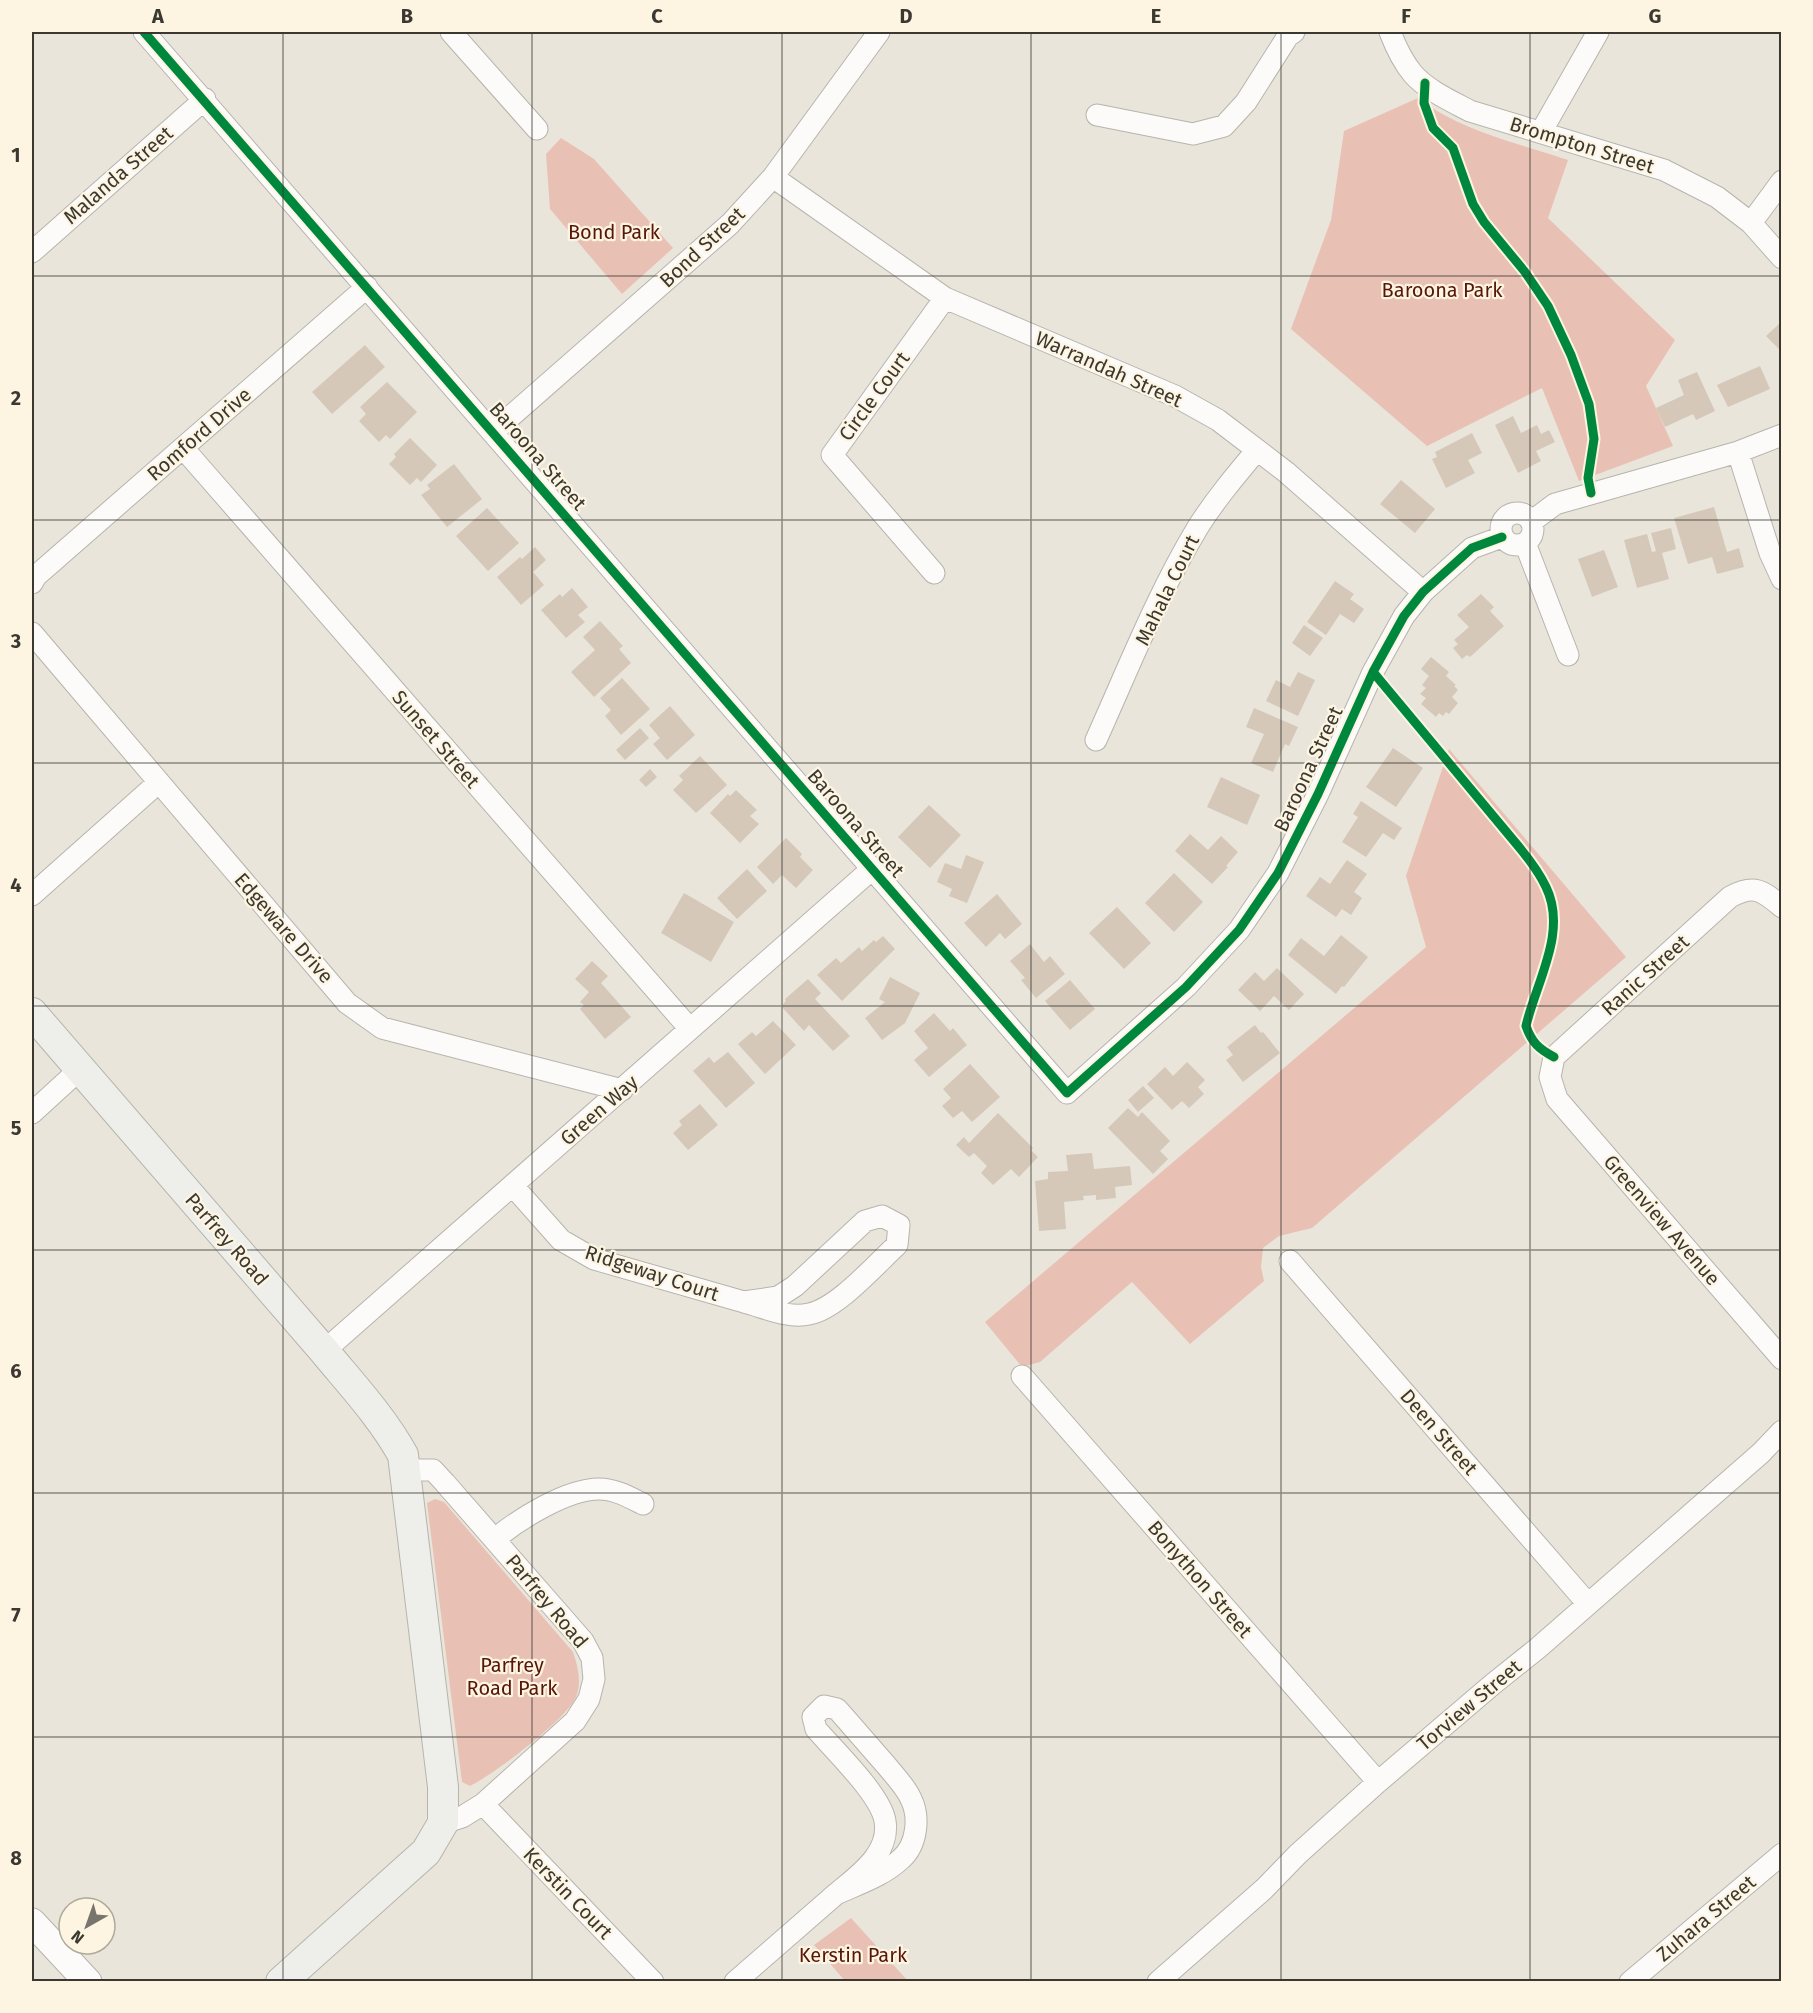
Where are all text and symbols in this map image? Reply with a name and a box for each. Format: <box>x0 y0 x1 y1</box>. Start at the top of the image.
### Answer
text: A <box>151 4 165 28</box>
text: B <box>401 4 413 28</box>
text: C <box>651 4 663 28</box>
text: D <box>899 4 913 28</box>
text: E <box>1151 4 1161 28</box>
text: F <box>1401 4 1411 28</box>
text: G <box>1649 4 1661 28</box>
street label: Brompton Street <box>1507 112 1658 179</box>
street label: Malanda Street <box>58 120 178 229</box>
text: 1 <box>11 143 21 167</box>
street label: Bond Street <box>655 201 750 292</box>
park label: Bond Park <box>568 220 661 244</box>
park label: Baroona Park <box>1382 278 1503 302</box>
street label: Warrandah Street <box>1032 326 1187 412</box>
street label: Circle Court <box>834 346 915 445</box>
street label: Romford Drive <box>142 382 256 486</box>
text: 2 <box>11 386 21 410</box>
street label: Baroona Street <box>484 397 592 516</box>
street label: Mahala Court <box>1130 530 1204 649</box>
text: 3 <box>10 629 21 653</box>
street label: Sunset Street <box>387 685 485 793</box>
street label: Baroona Street <box>1268 702 1348 836</box>
street label: Baroona Street <box>802 764 910 883</box>
street label: Edgeware Drive <box>230 868 338 988</box>
text: 4 <box>10 873 22 897</box>
street label: Ranic Street <box>1596 929 1694 1020</box>
street label: Green Way <box>555 1070 643 1150</box>
text: 5 <box>11 1116 22 1140</box>
street label: Greenview Avenue <box>1599 1150 1725 1290</box>
street label: Parfrey Road <box>180 1188 274 1290</box>
street label: Ridgeway Court <box>582 1240 723 1306</box>
text: 6 <box>10 1359 22 1383</box>
street label: Deen Street <box>1395 1384 1483 1480</box>
street label: Bonython Street <box>1143 1516 1258 1643</box>
street label: Parfrey Road <box>501 1549 593 1653</box>
text: 7 <box>11 1603 21 1627</box>
park label: Parfrey Road Park <box>467 1653 558 1700</box>
street label: Torview Street <box>1412 1654 1527 1756</box>
street label: Kerstin Court <box>518 1842 618 1944</box>
text: 8 <box>10 1846 22 1870</box>
street label: Zuhara Street <box>1652 1869 1761 1966</box>
north arrow <box>57 1896 117 1956</box>
text: N <box>68 1926 88 1948</box>
park label: Kerstin Park <box>799 1943 908 1967</box>

